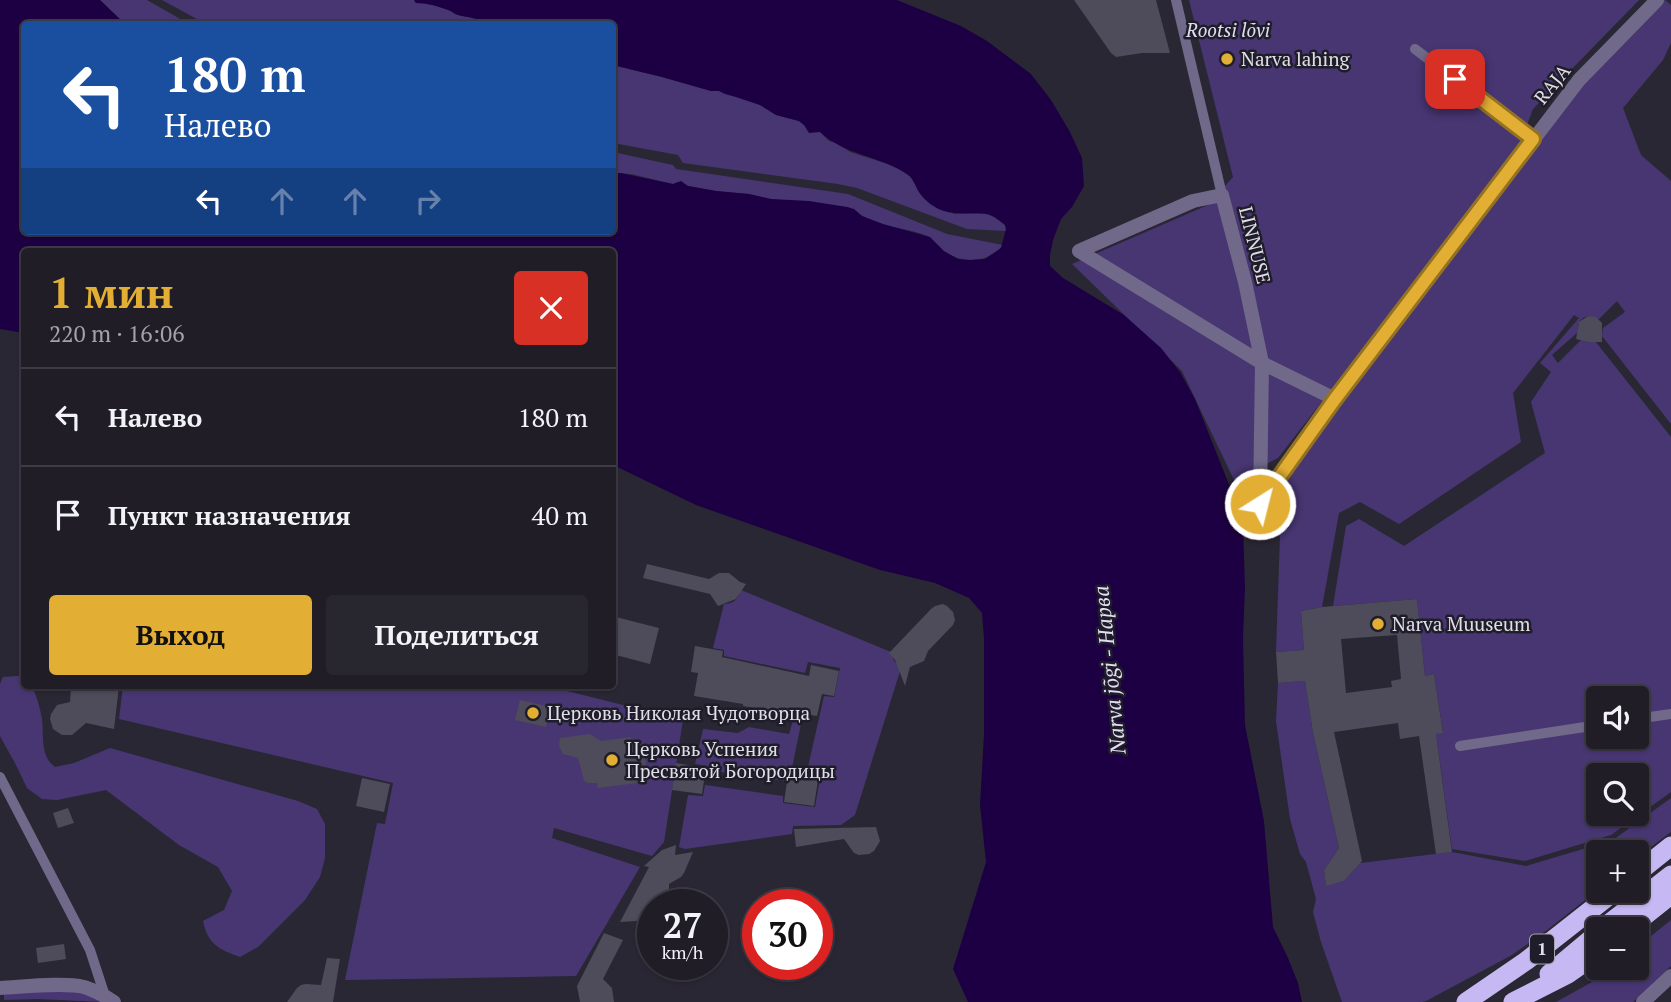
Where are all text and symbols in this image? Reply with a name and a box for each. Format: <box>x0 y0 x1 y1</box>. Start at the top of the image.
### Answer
park label: Rootsi lõvi <box>1185 17 1271 42</box>
text: 180 m <box>164 41 306 106</box>
place label: Narva lahing <box>1241 46 1350 71</box>
icon: left <box>49 49 140 140</box>
pin <box>1425 49 1485 109</box>
marker: Narva lahing <box>1219 51 1235 67</box>
street label: RAJA <box>1528 58 1575 109</box>
icon: arrive <box>1436 60 1474 98</box>
text: Налево <box>164 104 272 146</box>
icon: left <box>190 182 228 220</box>
icon: ahead <box>263 182 301 220</box>
icon: ahead <box>336 182 374 220</box>
icon: right <box>409 182 447 220</box>
street label: LINNUSE <box>1234 204 1277 286</box>
text: 1 мин <box>49 264 174 320</box>
button: close <box>514 271 588 345</box>
text: 220 m · 16:06 <box>49 318 184 349</box>
icon: left <box>49 398 87 436</box>
text: Налево <box>108 400 202 434</box>
text: 180 m <box>518 400 588 434</box>
position arrow <box>1223 467 1297 541</box>
icon: arrive <box>49 496 87 534</box>
text: Пункт назначения <box>108 498 351 532</box>
text: 40 m <box>532 498 588 532</box>
water label: Narva jõgi - Нарва <box>1086 585 1132 757</box>
button: Выход <box>49 595 312 675</box>
button: Поделиться <box>326 595 588 675</box>
place label: Narva Muuseum <box>1392 611 1531 636</box>
marker: Narva Muuseum <box>1370 616 1386 632</box>
map controls <box>1586 686 1649 980</box>
button: sound <box>1586 686 1649 749</box>
place label: Церковь Николая Чудотворца <box>547 700 811 725</box>
marker: Церковь Николая Чудотворца <box>525 705 541 721</box>
place label: Церковь Успения Пресвятой Богородицы <box>626 736 835 783</box>
marker: Церковь Успения Пресвятой Богородицы <box>604 752 620 768</box>
button: search <box>1586 763 1649 826</box>
button: + <box>1586 840 1649 903</box>
speed limit sign: 30 <box>742 889 833 980</box>
text: 27 <box>663 902 702 948</box>
button: − <box>1586 917 1649 980</box>
road number: 1 <box>1530 934 1554 964</box>
text: km/h <box>662 940 703 964</box>

